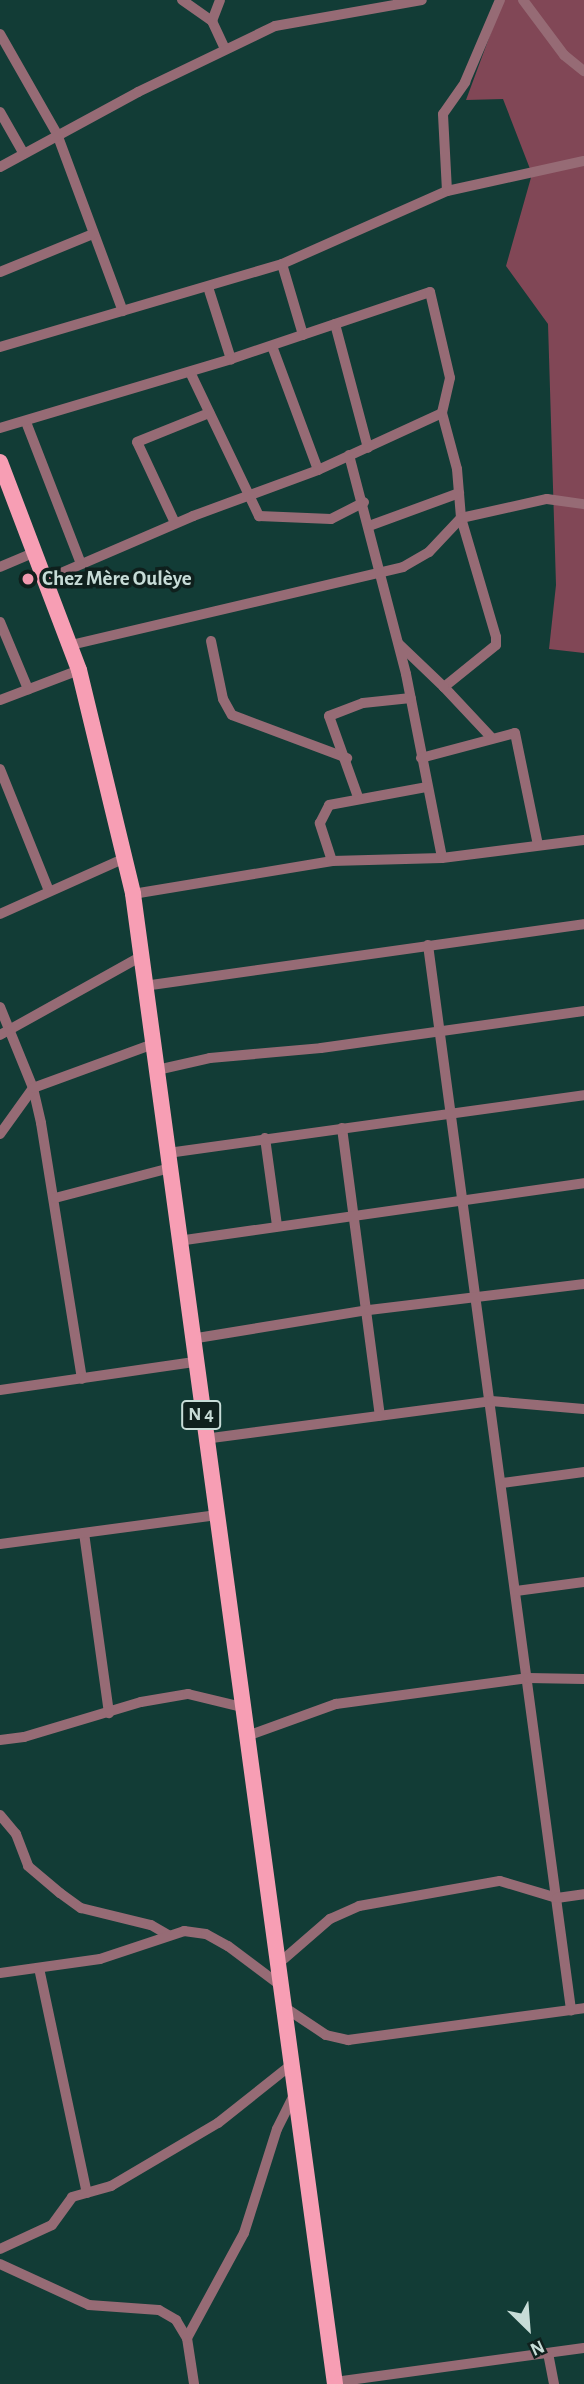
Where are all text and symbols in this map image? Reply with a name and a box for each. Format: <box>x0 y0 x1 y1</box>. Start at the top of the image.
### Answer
place label: Chez Mère Oulèye <box>42 566 192 592</box>
marker: Chez Mère Oulèye <box>20 571 36 587</box>
road number: N 4 <box>180 1400 222 1430</box>
north arrow <box>493 2293 563 2363</box>
text: N <box>527 2336 547 2359</box>

